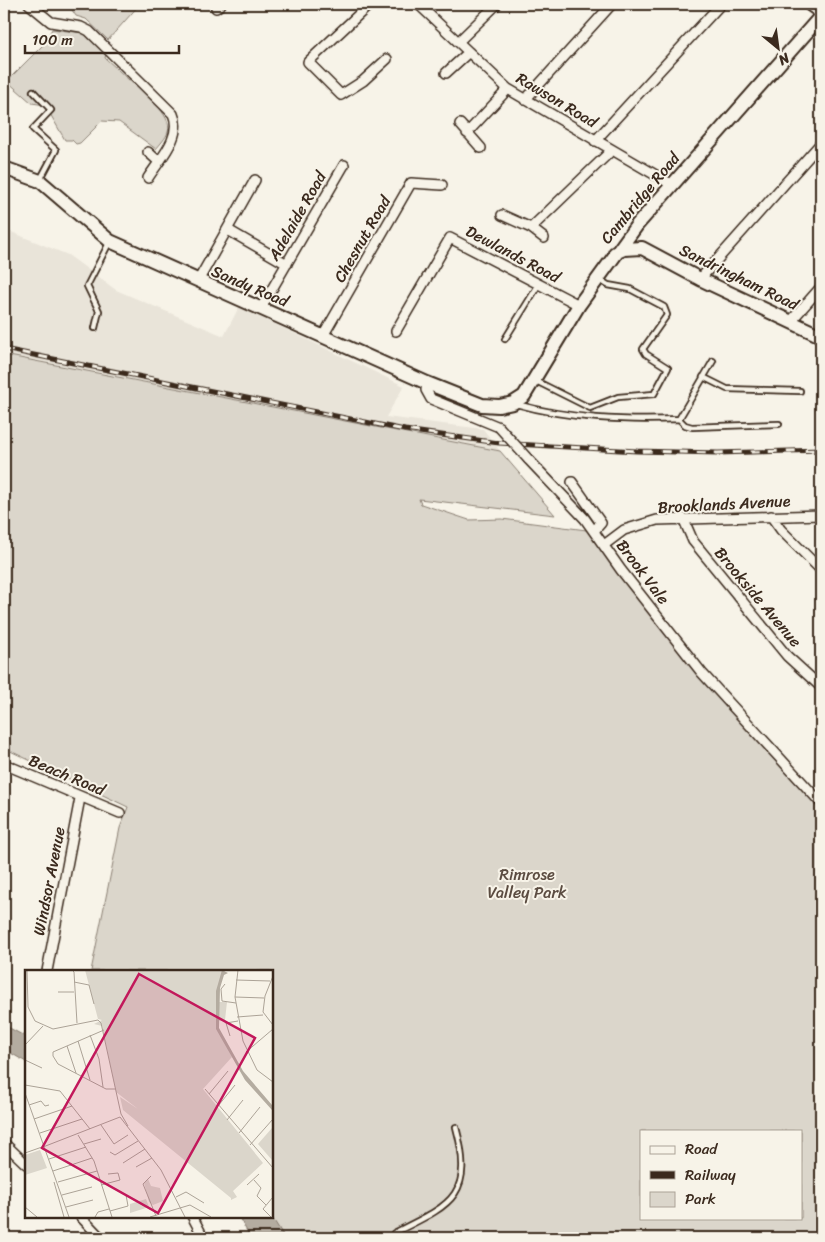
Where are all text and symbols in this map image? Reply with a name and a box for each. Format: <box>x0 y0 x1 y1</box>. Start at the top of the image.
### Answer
scale bar <box>25 22 179 54</box>
north arrow <box>752 22 802 72</box>
text: 100 m <box>32 27 73 53</box>
text: N <box>773 45 795 72</box>
street label: Rawson Road <box>510 64 605 137</box>
street label: Cambridge Road <box>593 144 688 250</box>
street label: Adelaide Road <box>259 164 335 267</box>
street label: Chesnut Road <box>325 189 399 288</box>
street label: Dewlands Road <box>460 217 567 292</box>
street label: Sandringham Road <box>674 235 805 319</box>
street label: Sandy Road <box>207 257 295 316</box>
street label: Brooklands Avenue <box>657 486 791 522</box>
street label: Brook Vale <box>609 533 677 611</box>
street label: Brookside Avenue <box>707 540 809 654</box>
street label: Beach Road <box>24 746 111 805</box>
street label: Windsor Avenue <box>24 824 74 938</box>
park label: Rimrose Valley Park <box>488 860 567 907</box>
inset map <box>25 970 272 1217</box>
legend <box>640 1130 802 1220</box>
text: Road <box>685 1136 718 1162</box>
text: Railway <box>685 1162 736 1188</box>
text: Park <box>685 1186 716 1212</box>

